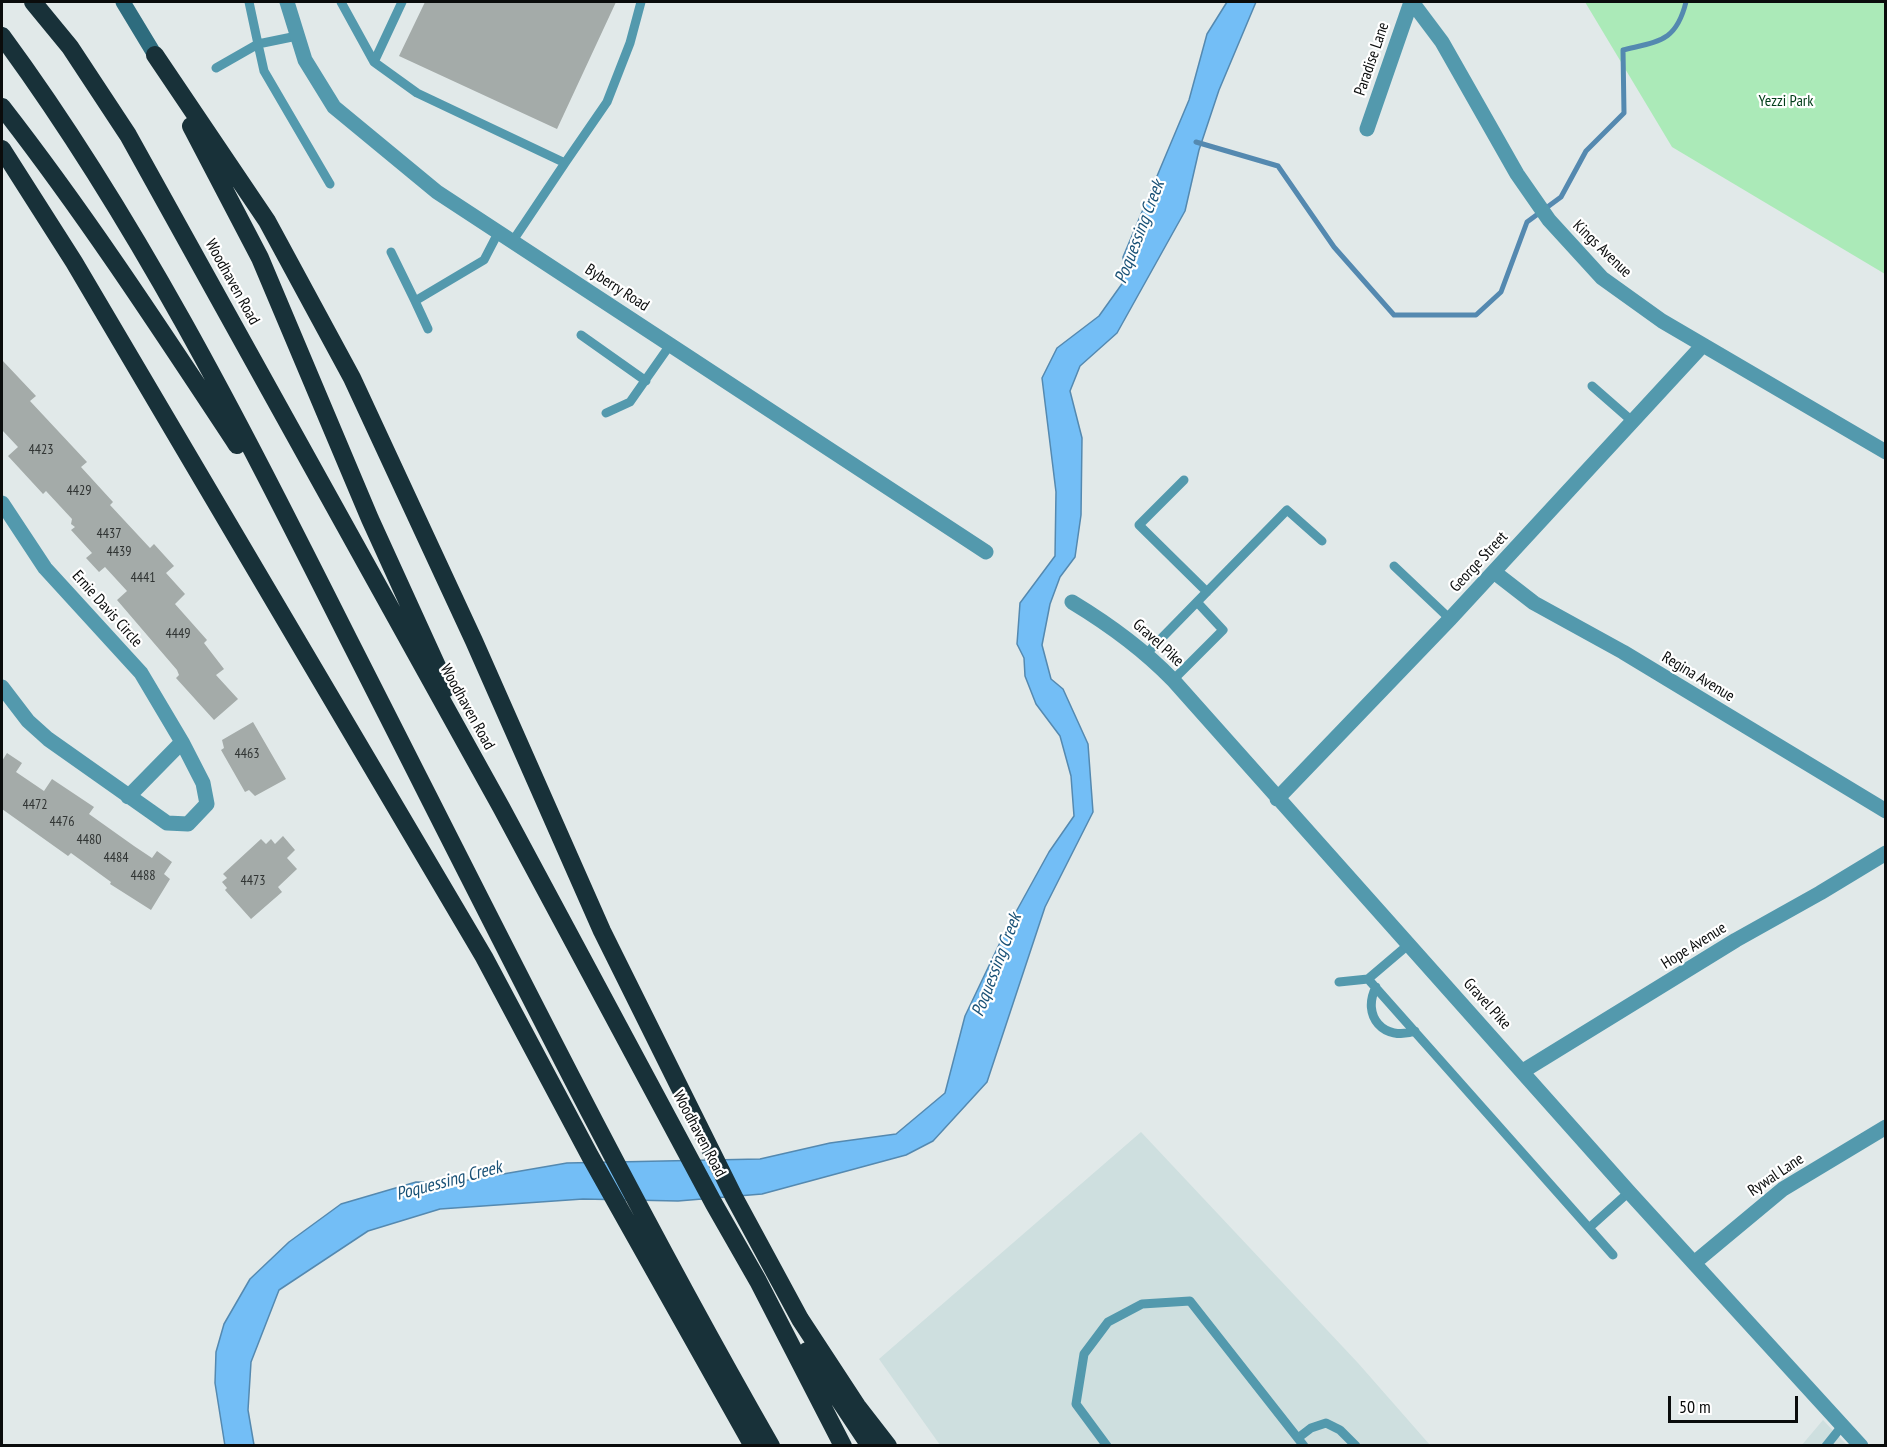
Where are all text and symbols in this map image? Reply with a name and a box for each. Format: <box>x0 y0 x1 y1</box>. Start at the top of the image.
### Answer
street label: Paradise Lane <box>1351 20 1393 98</box>
park label: Yezzi Park <box>1759 91 1813 111</box>
water label: Poquessing Creek <box>1110 177 1170 287</box>
street label: Kings Avenue <box>1569 216 1635 282</box>
street label: Woodhaven Road <box>201 236 263 328</box>
street label: Byberry Road <box>581 260 653 316</box>
house number: 4423 <box>28 442 54 458</box>
house number: 4429 <box>66 483 92 499</box>
house number: 4437 <box>96 526 122 542</box>
street label: George Street <box>1446 528 1512 596</box>
house number: 4439 <box>106 544 132 560</box>
street label: Ernie Davis Circle <box>68 567 146 651</box>
house number: 4441 <box>130 570 156 586</box>
street label: Gravel Pike <box>1129 615 1187 671</box>
house number: 4449 <box>165 626 191 642</box>
street label: Regina Avenue <box>1658 648 1738 706</box>
street label: Woodhaven Road <box>436 661 498 753</box>
house number: 4463 <box>234 746 260 762</box>
house number: 4472 <box>22 797 48 813</box>
house number: 4476 <box>49 814 75 830</box>
house number: 4480 <box>76 832 102 848</box>
house number: 4484 <box>103 850 129 866</box>
house number: 4488 <box>130 868 156 884</box>
house number: 4473 <box>240 873 266 889</box>
water label: Poquessing Creek <box>967 910 1027 1020</box>
street label: Hope Avenue <box>1658 919 1730 973</box>
street label: Gravel Pike <box>1459 975 1515 1033</box>
street label: Woodhaven Road <box>668 1088 730 1180</box>
street label: Rywal Lane <box>1745 1149 1807 1201</box>
water label: Poquessing Creek <box>394 1157 504 1205</box>
scale bar <box>1671 1384 1802 1422</box>
text: 50 m <box>1679 1395 1711 1418</box>

